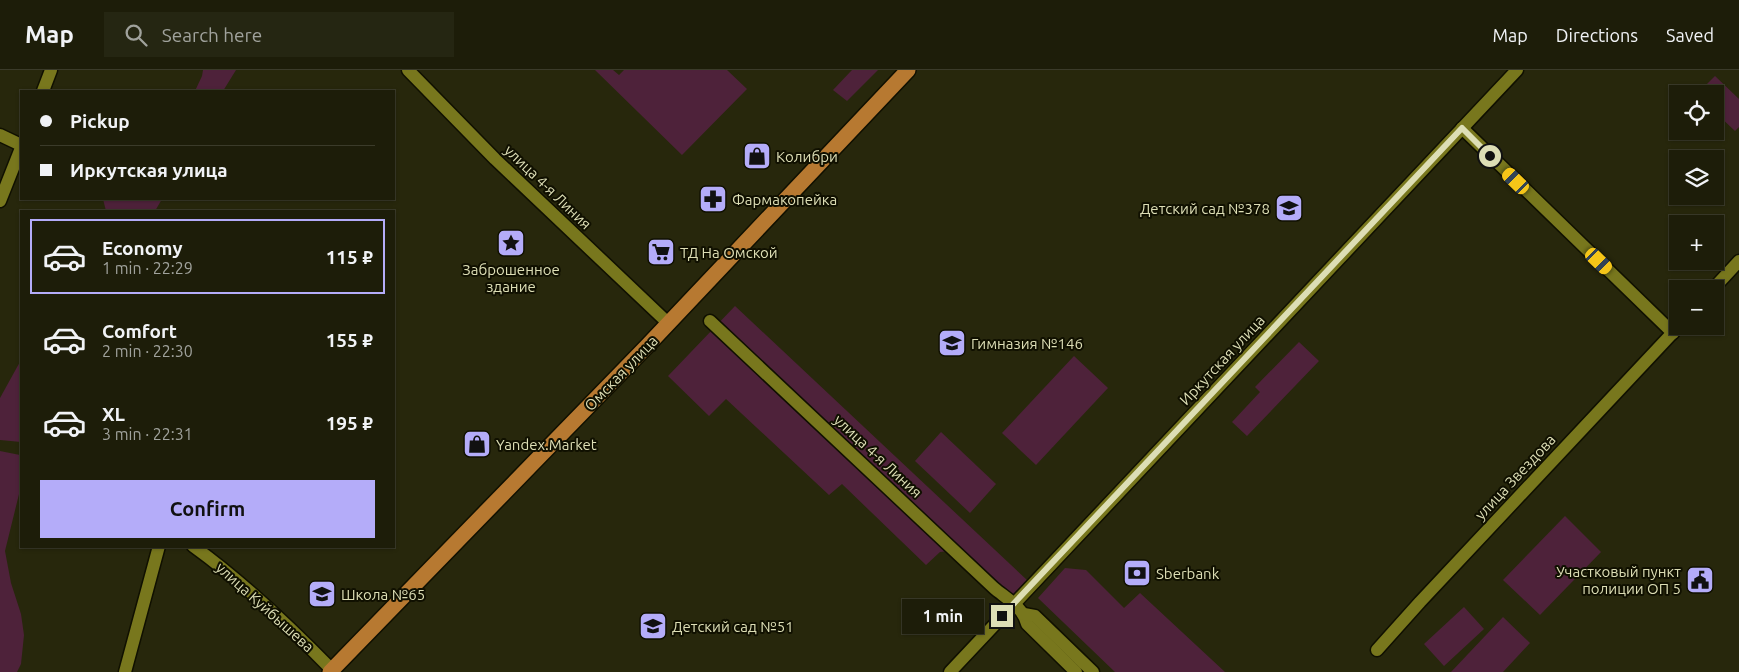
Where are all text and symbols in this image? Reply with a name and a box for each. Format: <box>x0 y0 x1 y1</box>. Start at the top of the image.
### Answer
search box <box>104 12 454 57</box>
text: Map <box>25 21 74 48</box>
icon: search <box>122 21 150 49</box>
text: Search here <box>162 24 262 46</box>
text: Map <box>1492 25 1528 45</box>
text: Directions <box>1556 25 1638 45</box>
text: Saved <box>1666 25 1714 45</box>
map controls <box>1669 85 1724 335</box>
button: locate <box>1669 85 1724 140</box>
text: Pickup <box>70 110 130 132</box>
street label: улица 4-я Линия <box>501 141 595 233</box>
shop icon: Колибри <box>742 141 772 171</box>
route start <box>1479 145 1501 167</box>
place label: Колибри <box>776 148 838 165</box>
button: layers <box>1669 150 1724 205</box>
text: Иркутская улица <box>70 159 228 181</box>
car <box>1500 165 1532 197</box>
pharmacy icon: Фармакопейка <box>698 184 728 214</box>
place label: Фармакопейка <box>732 191 837 208</box>
school or university icon: Детский сад №378 <box>1274 193 1304 223</box>
place label: Детский сад №378 <box>1140 200 1270 217</box>
button: + <box>1669 215 1724 270</box>
place icon: Заброшенное здание <box>496 228 526 258</box>
icon: car <box>42 234 87 279</box>
text: Economy <box>102 237 183 259</box>
supermarket icon: ТД На Омской <box>646 237 676 267</box>
place label: ТД На Омской <box>680 244 778 261</box>
car <box>1583 245 1615 277</box>
text: 115 ₽ <box>326 246 373 268</box>
text: 1 min · 22:29 <box>102 259 193 277</box>
place label: Заброшенное здание <box>462 261 560 295</box>
button: − <box>1669 280 1724 335</box>
street label: Иркутская улица <box>1176 312 1268 408</box>
icon: car <box>42 317 87 362</box>
text: Comfort <box>102 320 177 342</box>
school or university icon: Гимназия №146 <box>937 328 967 358</box>
text: 155 ₽ <box>326 329 373 351</box>
street label: Омская улица <box>581 332 661 414</box>
place label: Гимназия №146 <box>971 335 1083 352</box>
text: 2 min · 22:30 <box>102 342 193 360</box>
icon: car <box>42 400 87 445</box>
text: XL <box>102 403 125 425</box>
street label: улица 4-я Линия <box>831 411 925 501</box>
text: 195 ₽ <box>326 412 373 434</box>
text: 3 min · 22:31 <box>102 425 193 443</box>
shop icon: Yandex.Market <box>462 429 492 459</box>
street label: улица Звездова <box>1471 431 1559 523</box>
place label: Yandex.Market <box>496 436 597 453</box>
button: Confirm <box>40 480 375 538</box>
bank icon: Sberbank <box>1122 558 1152 588</box>
street label: улица Куйбышева <box>213 559 317 655</box>
place label: Участковый пункт полиции ОП 5 <box>1556 563 1681 597</box>
place label: Sberbank <box>1156 565 1220 582</box>
public building icon: Участковый пункт полиции ОП 5 <box>1685 565 1715 595</box>
school or university icon: Школа №65 <box>307 579 337 609</box>
place label: Школа №65 <box>341 586 425 603</box>
callout: 1 min <box>902 598 984 634</box>
route end <box>991 605 1013 627</box>
text: 1 min <box>923 607 963 625</box>
school or university icon: Детский сад №51 <box>638 611 668 641</box>
place label: Детский сад №51 <box>672 618 794 635</box>

